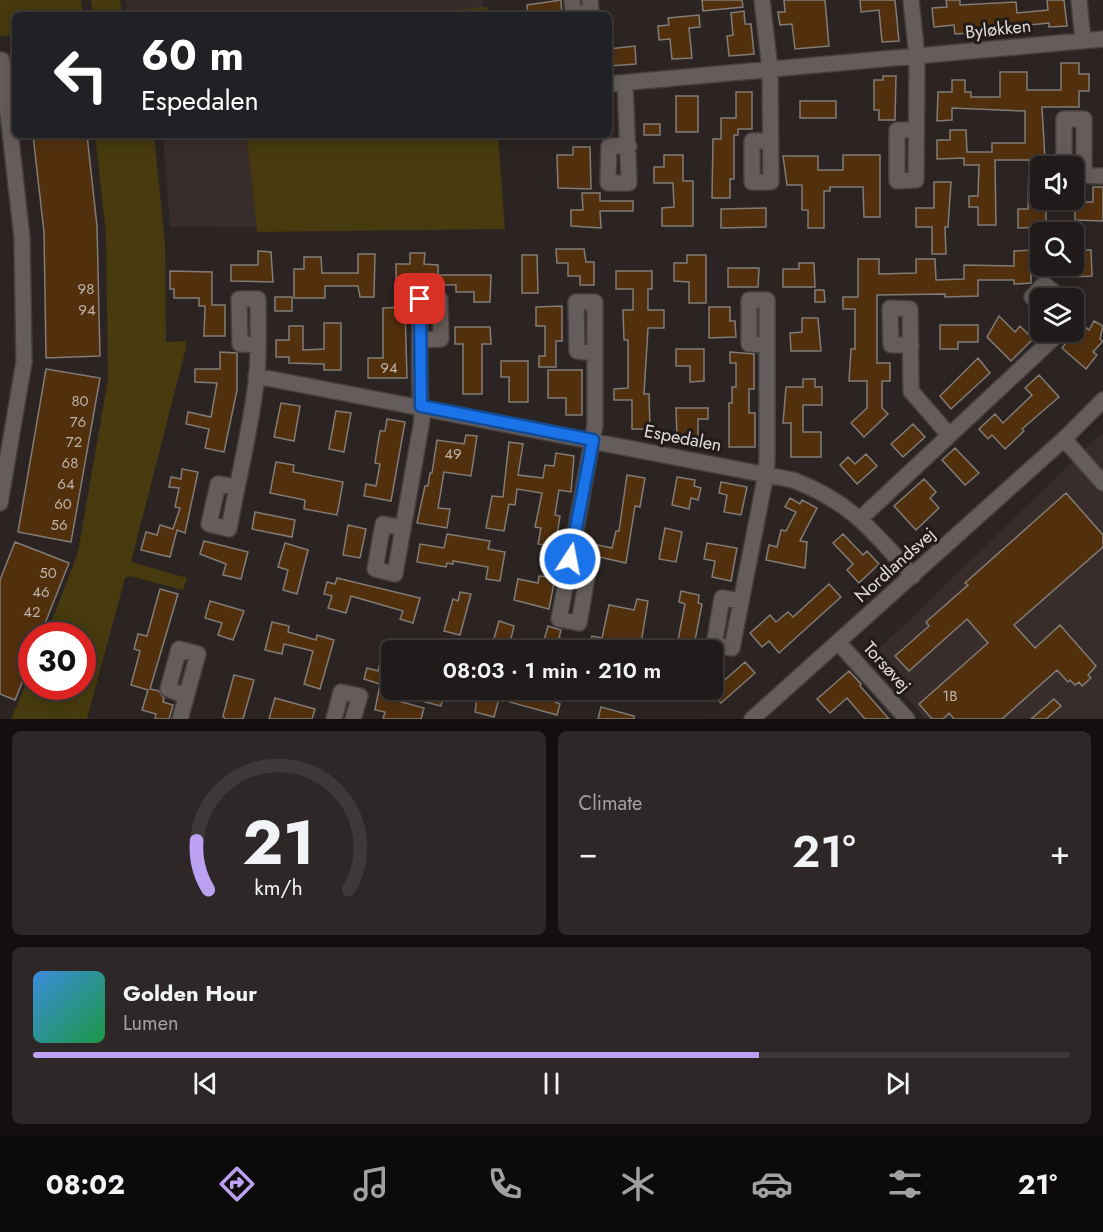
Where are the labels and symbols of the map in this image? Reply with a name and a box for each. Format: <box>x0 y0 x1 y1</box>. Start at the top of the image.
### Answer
street label: Byløkken <box>964 13 1032 45</box>
pin <box>394 273 445 324</box>
house number: 98 <box>78 278 94 300</box>
house number: 94 <box>78 299 96 321</box>
house number: 94 <box>380 357 398 379</box>
house number: 80 <box>71 390 89 412</box>
house number: 76 <box>70 411 86 433</box>
street label: Espedalen <box>642 418 724 458</box>
house number: 72 <box>66 431 82 453</box>
house number: 49 <box>444 443 462 465</box>
house number: 68 <box>62 452 78 474</box>
house number: 64 <box>57 473 75 495</box>
house number: 60 <box>54 493 72 515</box>
house number: 56 <box>50 514 68 536</box>
street label: Nordlandsvej <box>849 521 941 609</box>
position arrow <box>538 527 602 591</box>
house number: 50 <box>39 562 57 584</box>
house number: 46 <box>32 581 50 603</box>
house number: 42 <box>23 601 41 623</box>
speed limit sign: 30 <box>18 622 96 700</box>
street label: Torsøvej <box>857 636 917 698</box>
house number: 1B <box>942 685 958 707</box>

